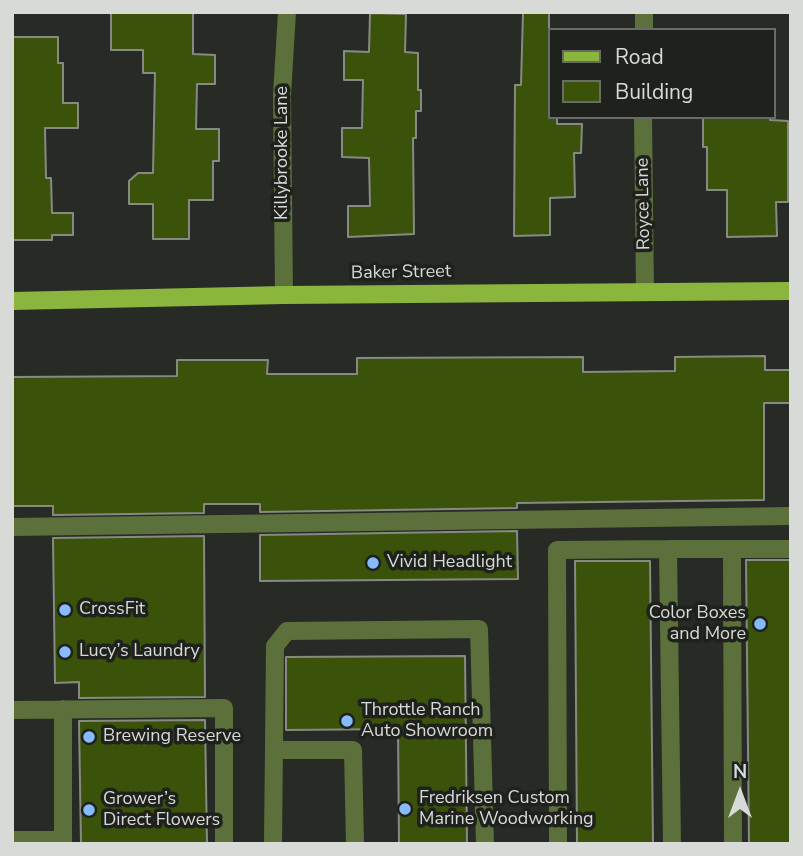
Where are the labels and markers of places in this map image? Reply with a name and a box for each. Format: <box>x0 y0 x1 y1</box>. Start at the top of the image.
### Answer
place label: Vivid Headlight <box>387 552 512 574</box>
marker: Vivid Headlight <box>365 555 381 571</box>
place label: CrossFit <box>79 599 145 621</box>
marker: CrossFit <box>57 602 73 618</box>
place label: Color Boxes and More <box>649 603 746 646</box>
marker: Color Boxes and More <box>752 616 768 632</box>
place label: Lucy’s Laundry <box>79 641 200 663</box>
marker: Lucy’s Laundry <box>57 644 73 660</box>
place label: Throttle Ranch Auto Showroom <box>361 700 493 742</box>
marker: Throttle Ranch Auto Showroom <box>339 713 355 729</box>
place label: Brewing Reserve <box>103 726 241 748</box>
marker: Brewing Reserve <box>81 729 97 745</box>
place label: Fredriksen Custom Marine Woodworking <box>419 788 594 830</box>
place label: Grower’s Direct Flowers <box>103 789 220 832</box>
marker: Fredriksen Custom Marine Woodworking <box>397 801 413 817</box>
marker: Grower’s Direct Flowers <box>81 802 97 818</box>

